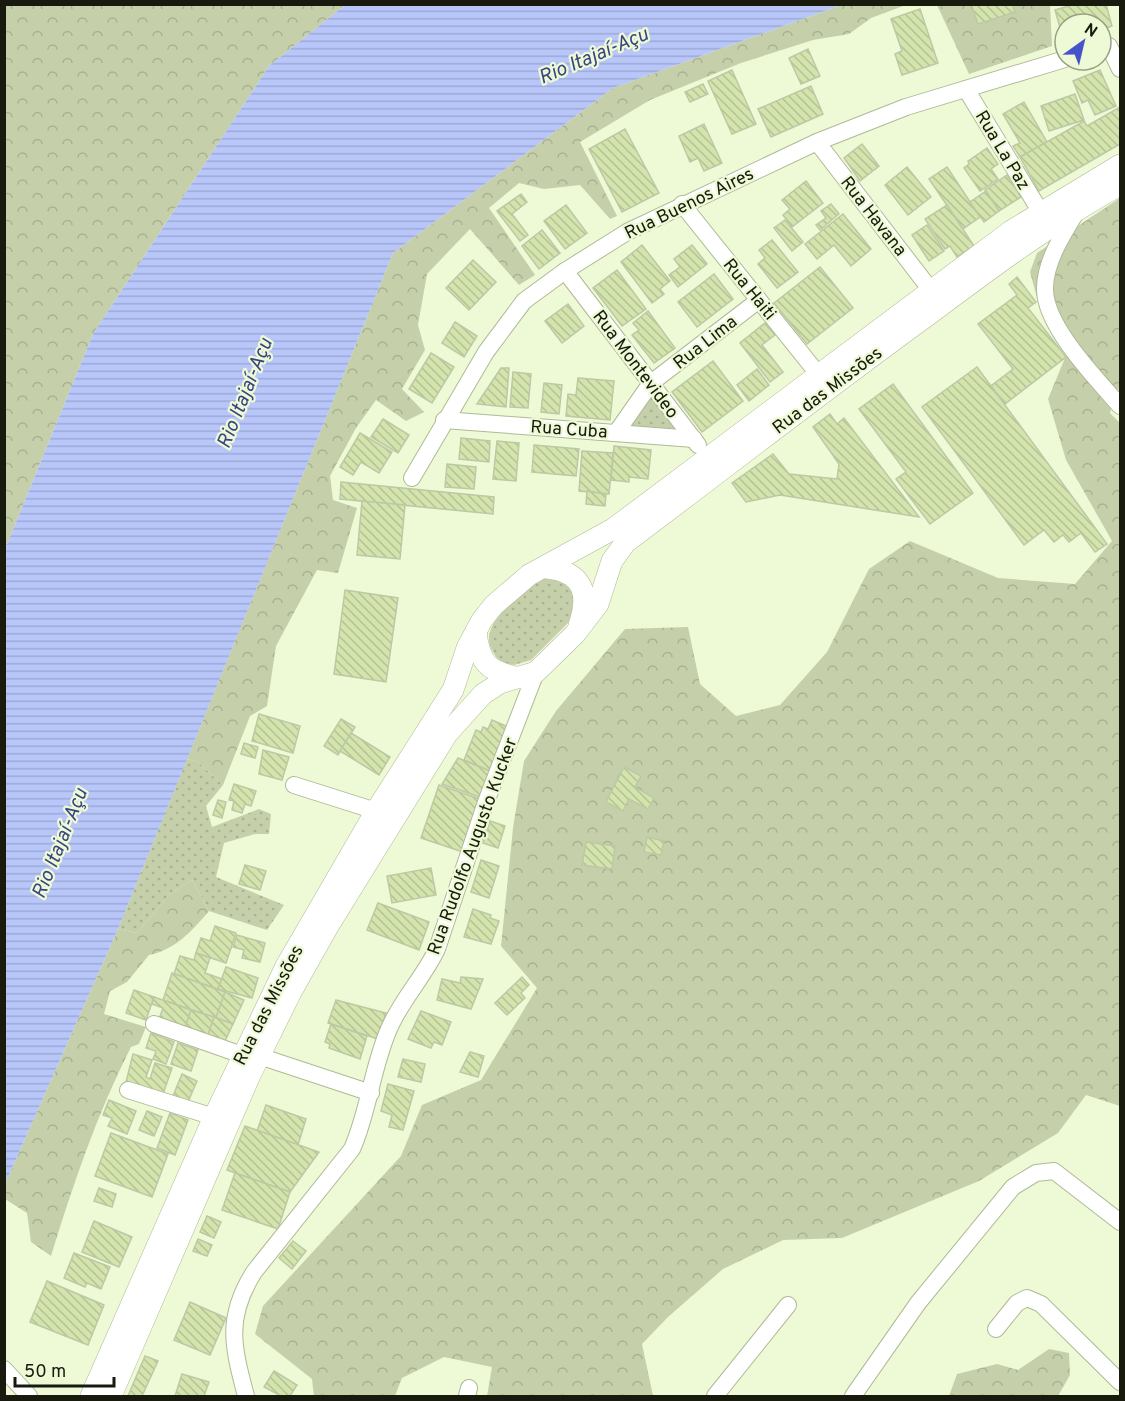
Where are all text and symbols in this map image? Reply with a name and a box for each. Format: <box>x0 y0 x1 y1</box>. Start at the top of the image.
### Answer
north arrow <box>1053 12 1113 72</box>
text: N <box>1080 20 1101 43</box>
water label: Rio Itajaí-Açu <box>535 22 654 92</box>
street label: Rua La Paz <box>969 107 1034 195</box>
street label: Rua Buenos Aires <box>621 163 758 246</box>
street label: Rua Havana <box>834 172 911 262</box>
street label: Rua Haiti <box>717 254 781 325</box>
street label: Rua Montevideo <box>587 306 683 424</box>
street label: Rua Lima <box>669 311 743 375</box>
water label: Rio Itajaí-Açu <box>212 334 280 453</box>
street label: Rua das Missões <box>768 342 887 440</box>
street label: Rua Cuba <box>530 416 608 445</box>
street label: Rua Rudolfo Augusto Kucker <box>423 735 523 958</box>
water label: Rio Itajaí-Açu <box>27 784 95 903</box>
street label: Rua das Missões <box>229 942 310 1070</box>
scale bar <box>15 1350 114 1388</box>
text: 50 m <box>24 1361 66 1384</box>

